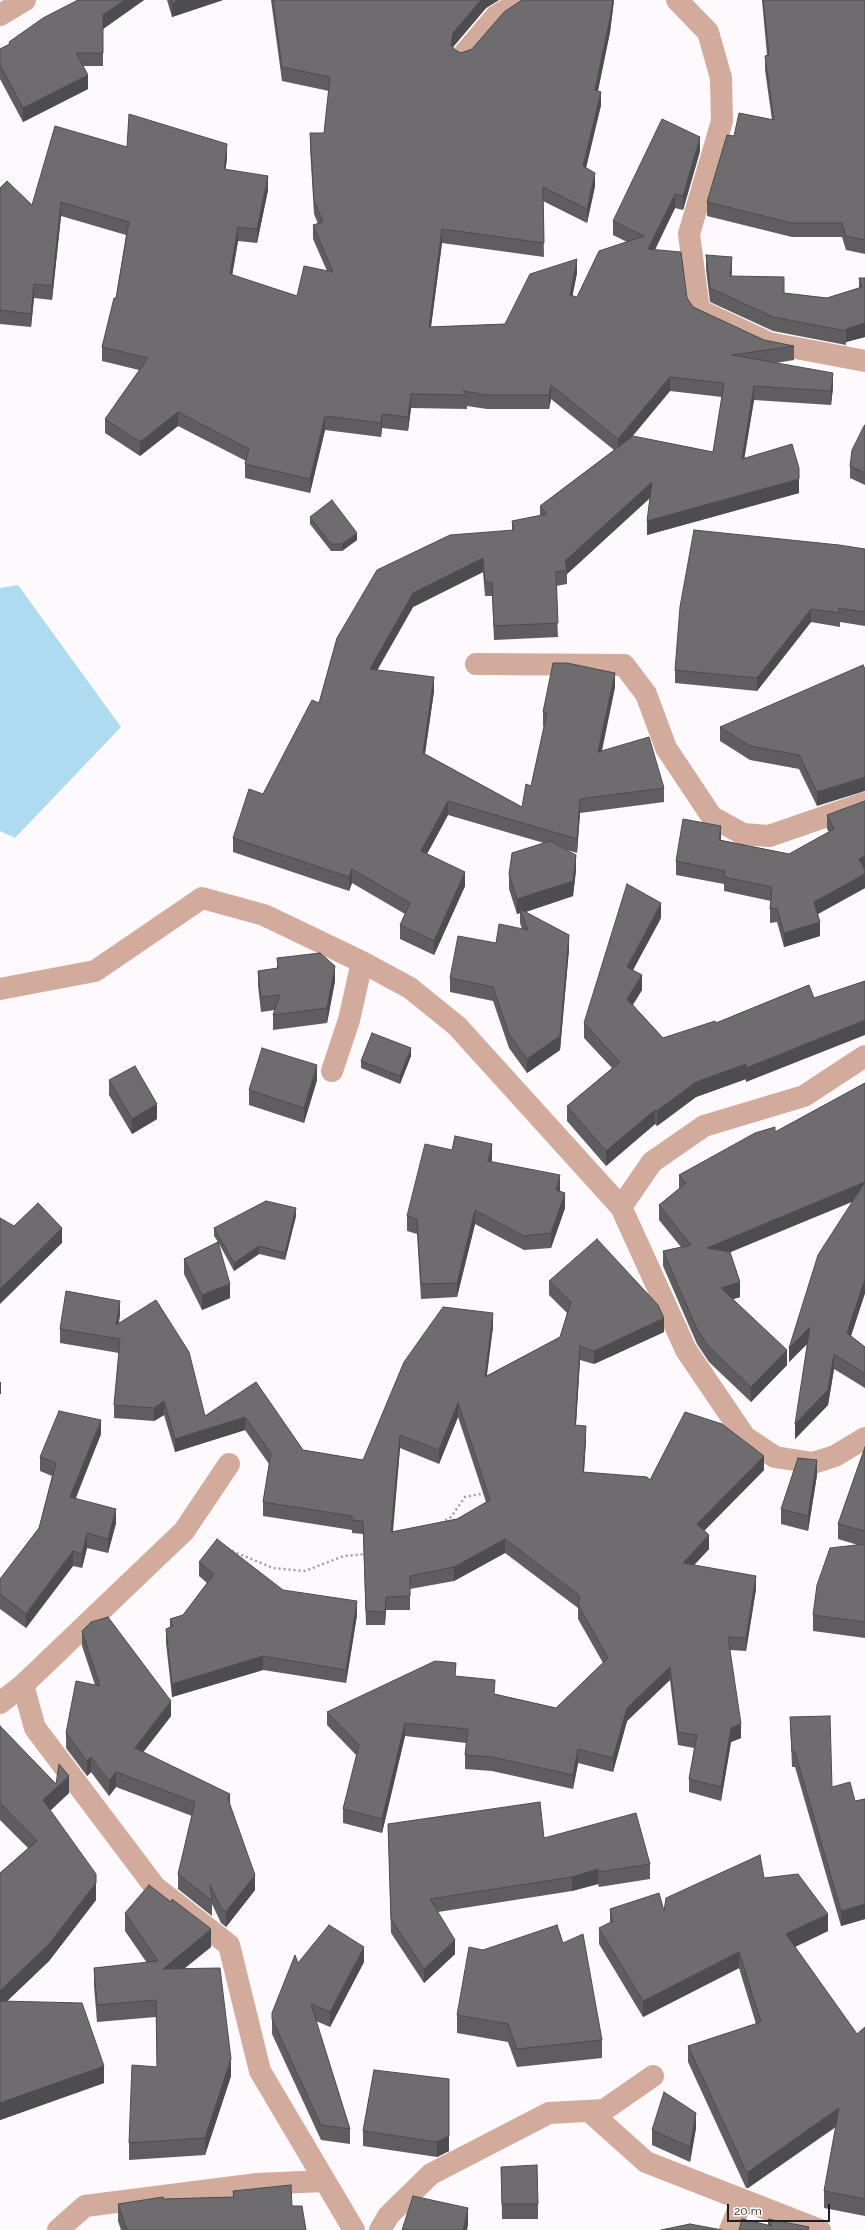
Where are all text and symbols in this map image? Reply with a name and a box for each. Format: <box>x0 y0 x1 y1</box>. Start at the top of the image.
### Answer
scale bar <box>729 2196 832 2222</box>
text: 20 m <box>734 2204 762 2218</box>

